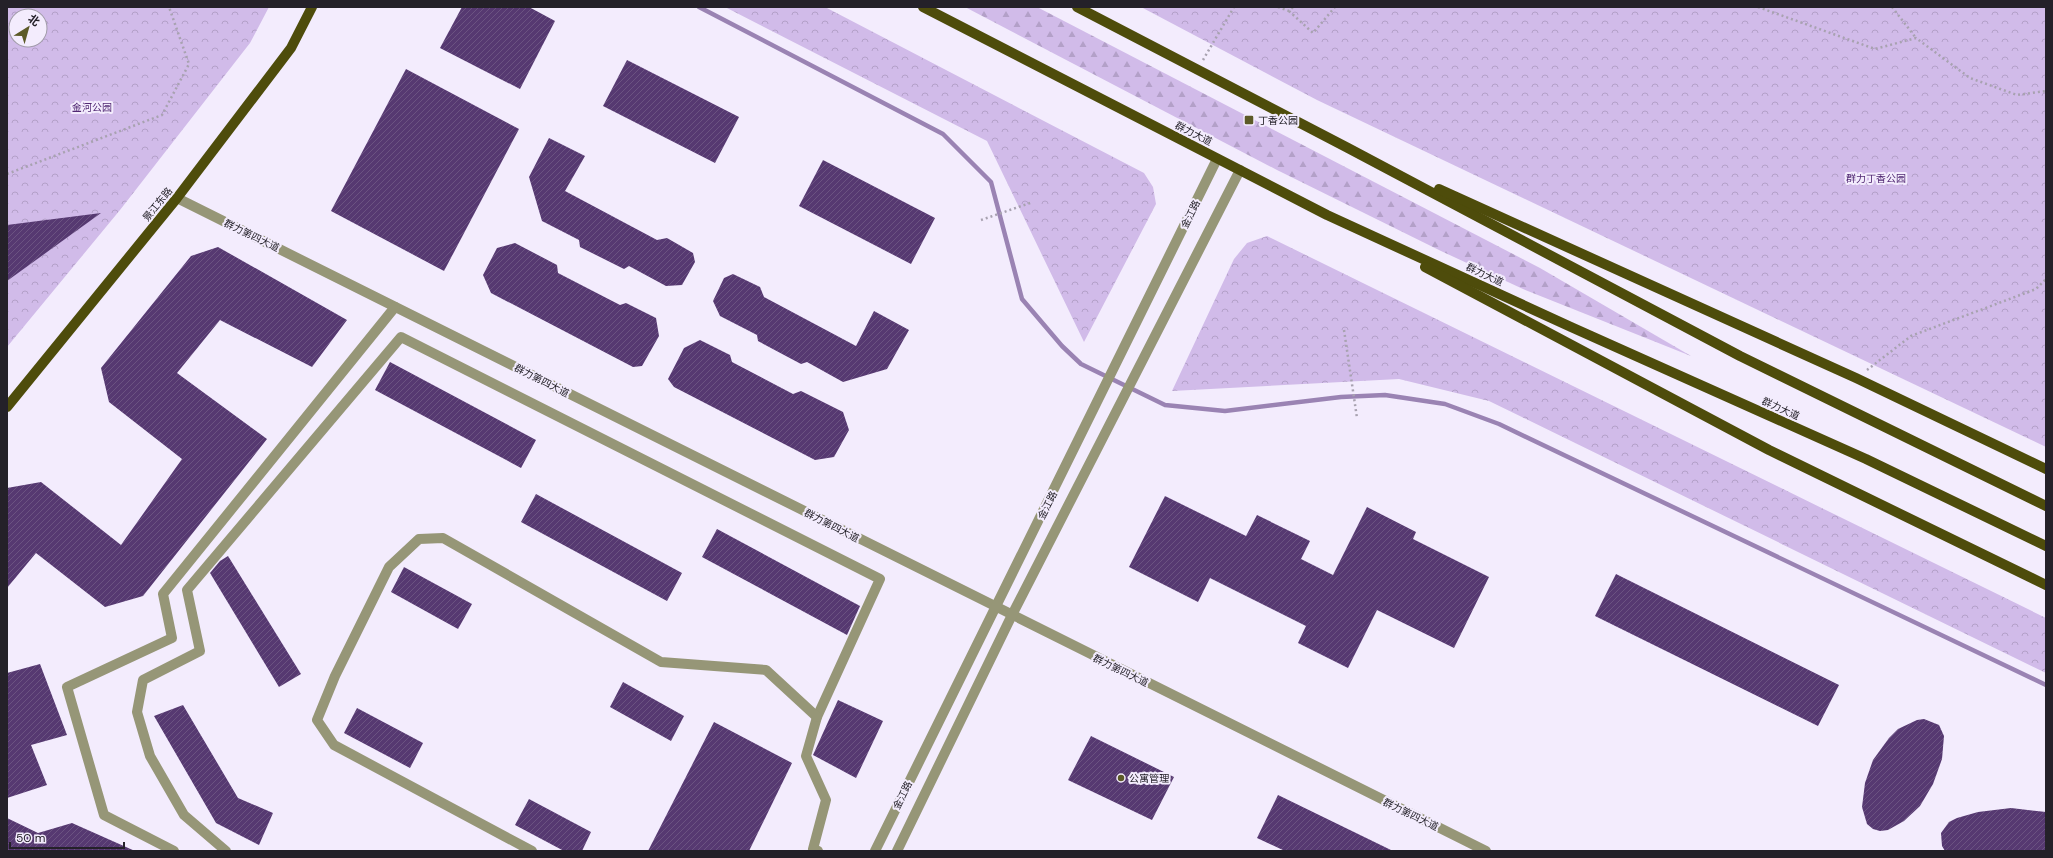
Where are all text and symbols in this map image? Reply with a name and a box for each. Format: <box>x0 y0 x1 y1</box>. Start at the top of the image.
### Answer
north arrow <box>8 8 48 48</box>
text: 北 <box>25 11 43 29</box>
park label: 金河公园 <box>72 101 112 114</box>
marker: 丁香公园 <box>1243 114 1255 126</box>
place label: 丁香公园 <box>1258 114 1298 127</box>
street label: 群力大道 <box>1173 119 1215 148</box>
park label: 群力丁香公园 <box>1846 172 1906 185</box>
street label: 景江东路 <box>140 185 175 224</box>
street label: 金江路 <box>1178 198 1203 231</box>
street label: 群力第四大道 <box>222 216 282 254</box>
street label: 群力大道 <box>1464 260 1506 289</box>
street label: 群力第四大道 <box>512 361 571 400</box>
street label: 群力大道 <box>1760 394 1802 423</box>
street label: 金江路 <box>1035 489 1060 522</box>
street label: 群力第四大道 <box>802 506 861 545</box>
street label: 群力第四大道 <box>1091 651 1151 689</box>
place label: 公寓管理 <box>1129 772 1169 785</box>
marker: 公寓管理 <box>1116 773 1126 783</box>
street label: 金江路 <box>890 779 915 812</box>
street label: 群力第四大道 <box>1381 795 1441 833</box>
scale bar <box>10 824 124 850</box>
text: 50 m <box>16 830 45 846</box>

